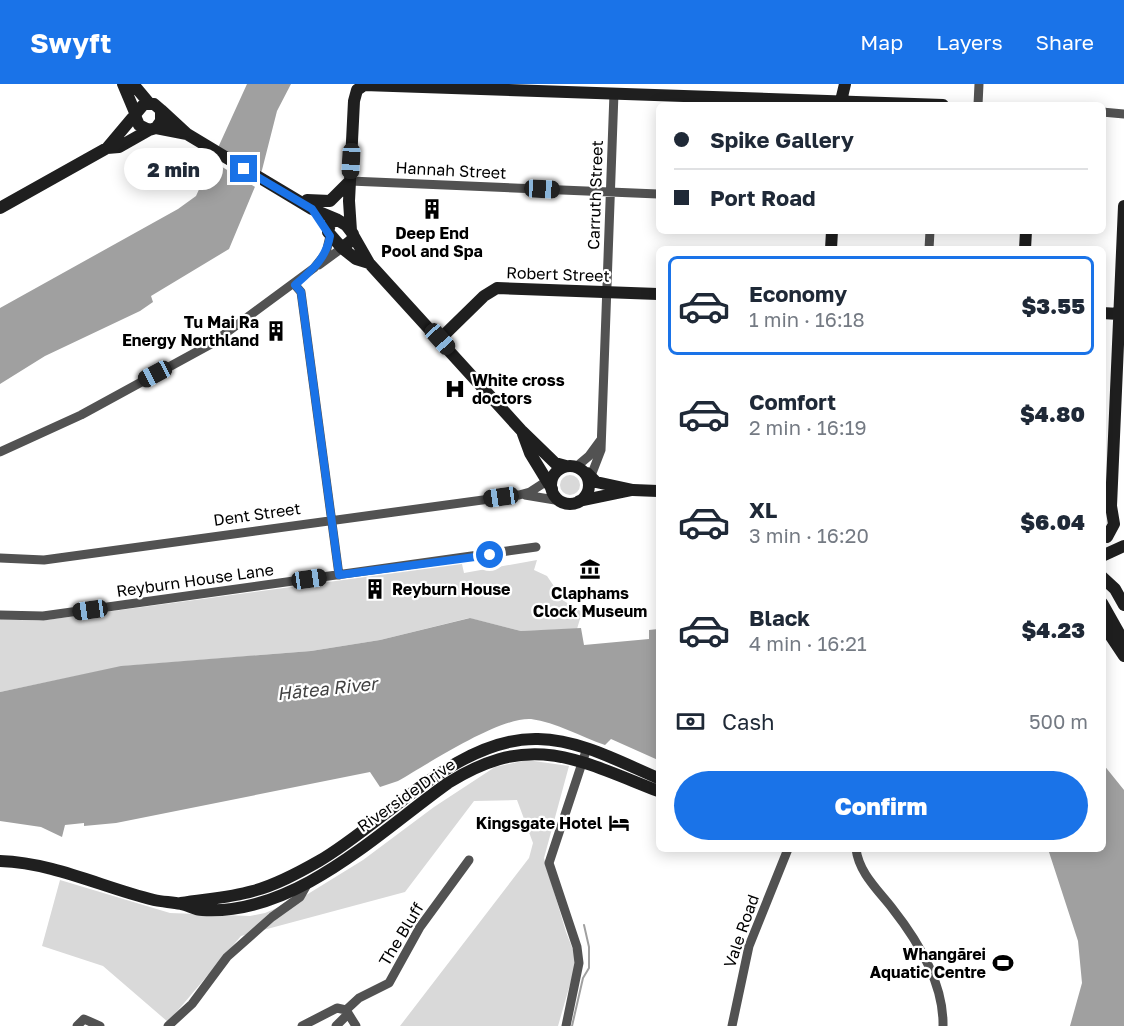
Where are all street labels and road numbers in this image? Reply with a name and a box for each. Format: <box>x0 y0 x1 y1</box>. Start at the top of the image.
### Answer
street label: Carruth Street <box>583 140 607 250</box>
street label: Hannah Street <box>395 157 507 183</box>
street label: Robert Street <box>506 262 610 286</box>
street label: Dent Street <box>212 498 302 530</box>
street label: Reyburn House Lane <box>115 559 275 601</box>
street label: Riverside Drive <box>353 754 459 836</box>
street label: Vale Road <box>719 892 763 970</box>
street label: The Bluff <box>374 899 428 969</box>

